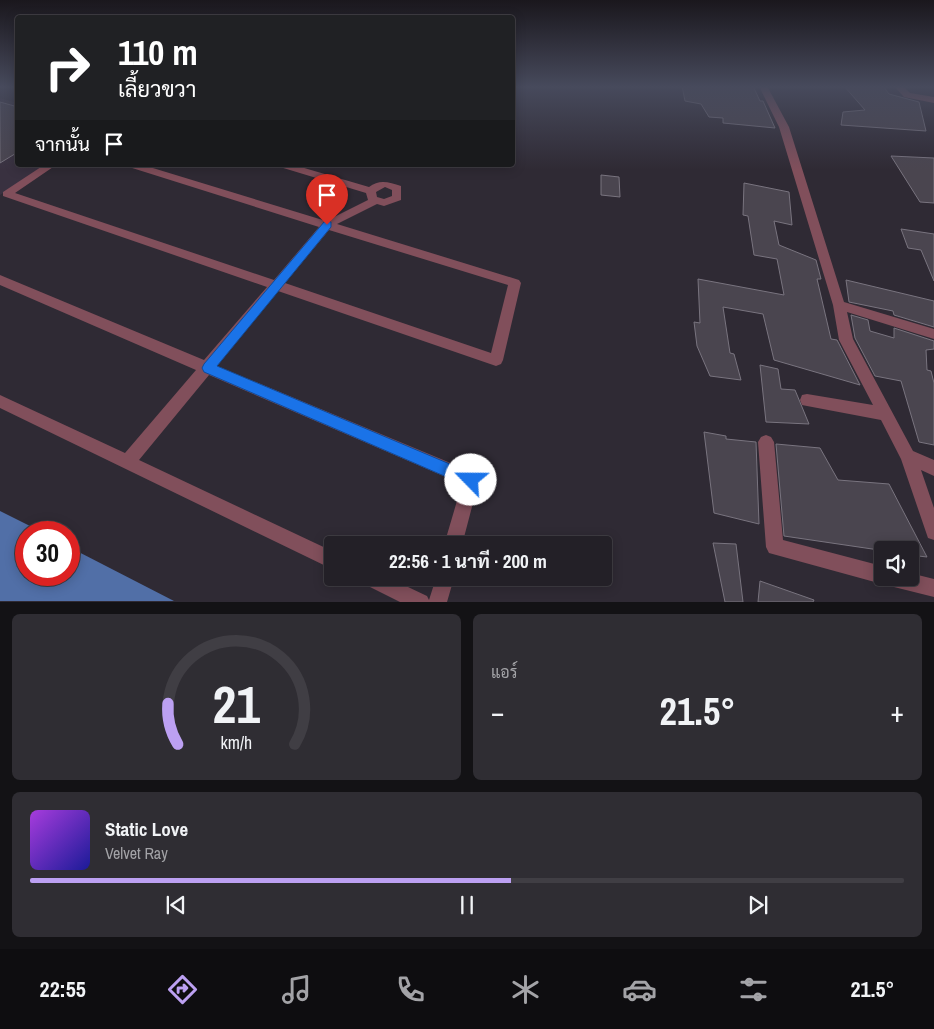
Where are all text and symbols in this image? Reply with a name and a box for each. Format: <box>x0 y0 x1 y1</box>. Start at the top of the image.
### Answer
text: 110 m <box>118 29 198 76</box>
icon: right <box>35 35 100 100</box>
text: เลี้ยวขวา <box>118 74 196 104</box>
icon: arrive <box>100 130 128 158</box>
text: จากนั้น <box>35 131 90 157</box>
pin <box>306 174 348 225</box>
icon: arrive <box>313 181 341 209</box>
position arrow <box>444 453 496 505</box>
speed limit sign: 30 <box>15 521 80 586</box>
map controls <box>874 541 919 586</box>
button: sound <box>874 541 919 586</box>
text: 22:56 · 1 นาที · 200 m <box>389 548 547 574</box>
text: แอร์ <box>491 661 517 683</box>
text: 21 <box>213 669 260 739</box>
text: 21.5° <box>660 686 735 737</box>
text: − <box>491 693 504 731</box>
text: + <box>891 693 904 731</box>
text: km/h <box>221 731 252 755</box>
text: Static Love <box>105 816 188 842</box>
text: Velvet Ray <box>105 842 168 864</box>
icon: previous <box>162 891 190 919</box>
icon: pause <box>453 891 481 919</box>
icon: next <box>744 891 772 919</box>
icon: directions <box>165 972 200 1007</box>
icon: music <box>279 972 314 1007</box>
icon: phone <box>393 972 428 1007</box>
icon: climate <box>508 972 543 1007</box>
icon: car <box>622 972 657 1007</box>
icon: filters <box>736 972 771 1007</box>
text: 22:55 <box>40 974 86 1004</box>
text: 21.5° <box>850 974 894 1004</box>

